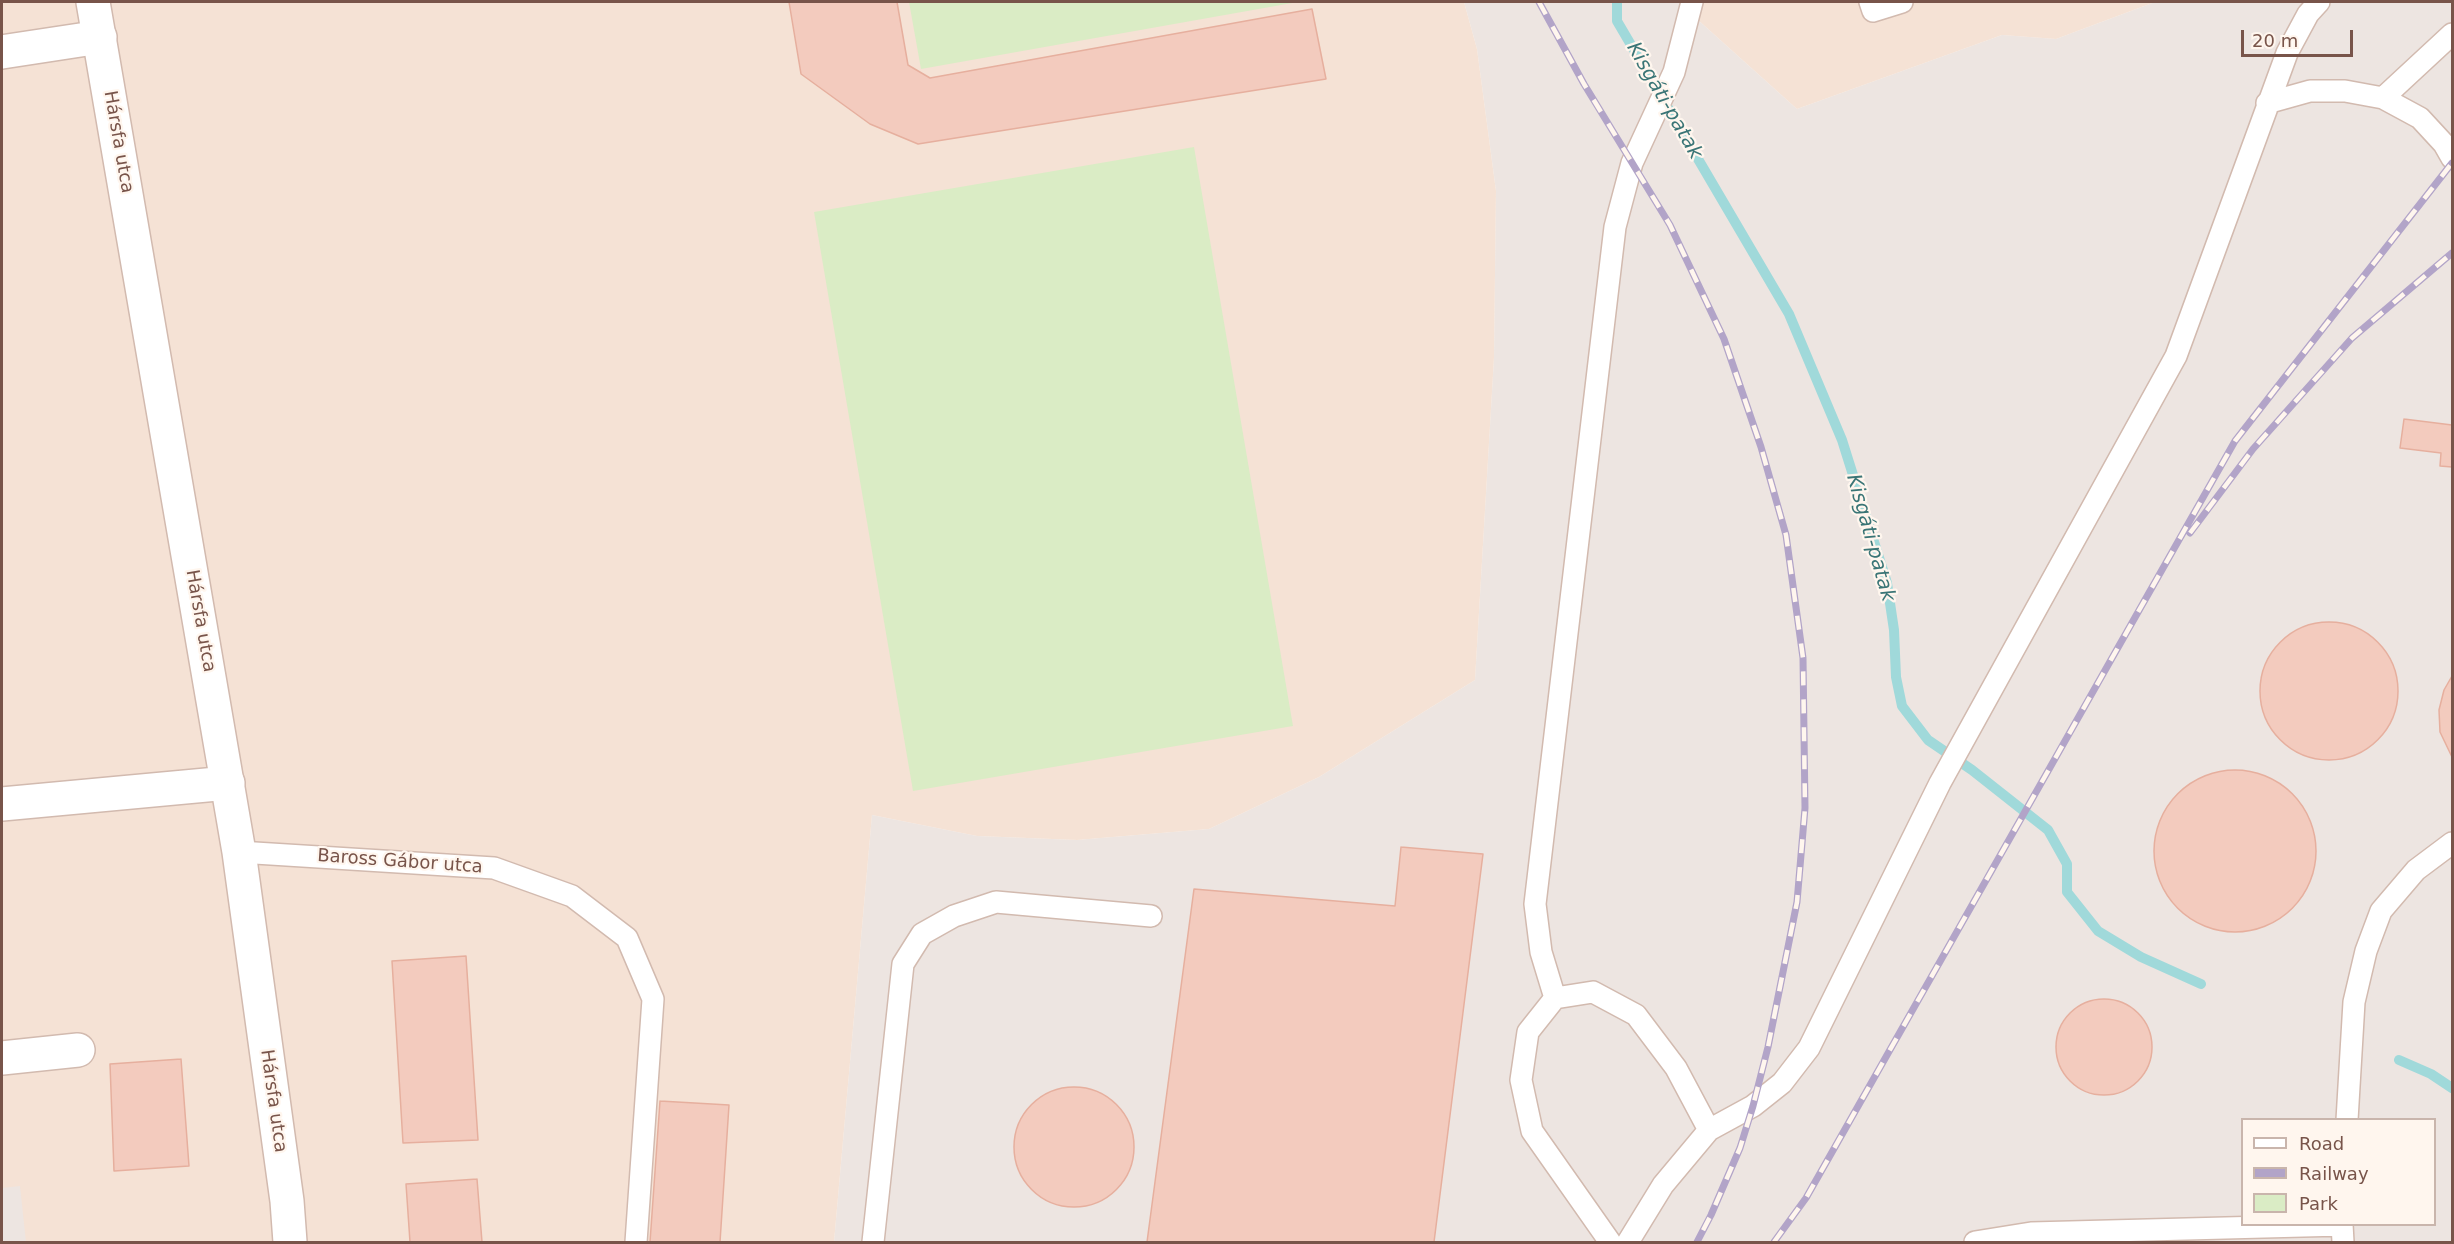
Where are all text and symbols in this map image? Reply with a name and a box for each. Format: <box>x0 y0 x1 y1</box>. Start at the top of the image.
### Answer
scale bar <box>2244 18 2356 56</box>
text: 20 m <box>2252 30 2298 51</box>
water label: Kisgáti-patak <box>1621 38 1707 164</box>
street label: Hársfa utca <box>98 89 138 195</box>
water label: Kisgáti-patak <box>1840 472 1900 604</box>
street label: Hársfa utca <box>180 568 220 674</box>
street label: Baross Gábor utca <box>317 845 483 879</box>
street label: Hársfa utca <box>255 1048 291 1154</box>
legend <box>2241 1118 2436 1226</box>
text: Road <box>2299 1133 2344 1154</box>
text: Railway <box>2299 1163 2369 1184</box>
text: Park <box>2299 1193 2338 1214</box>

